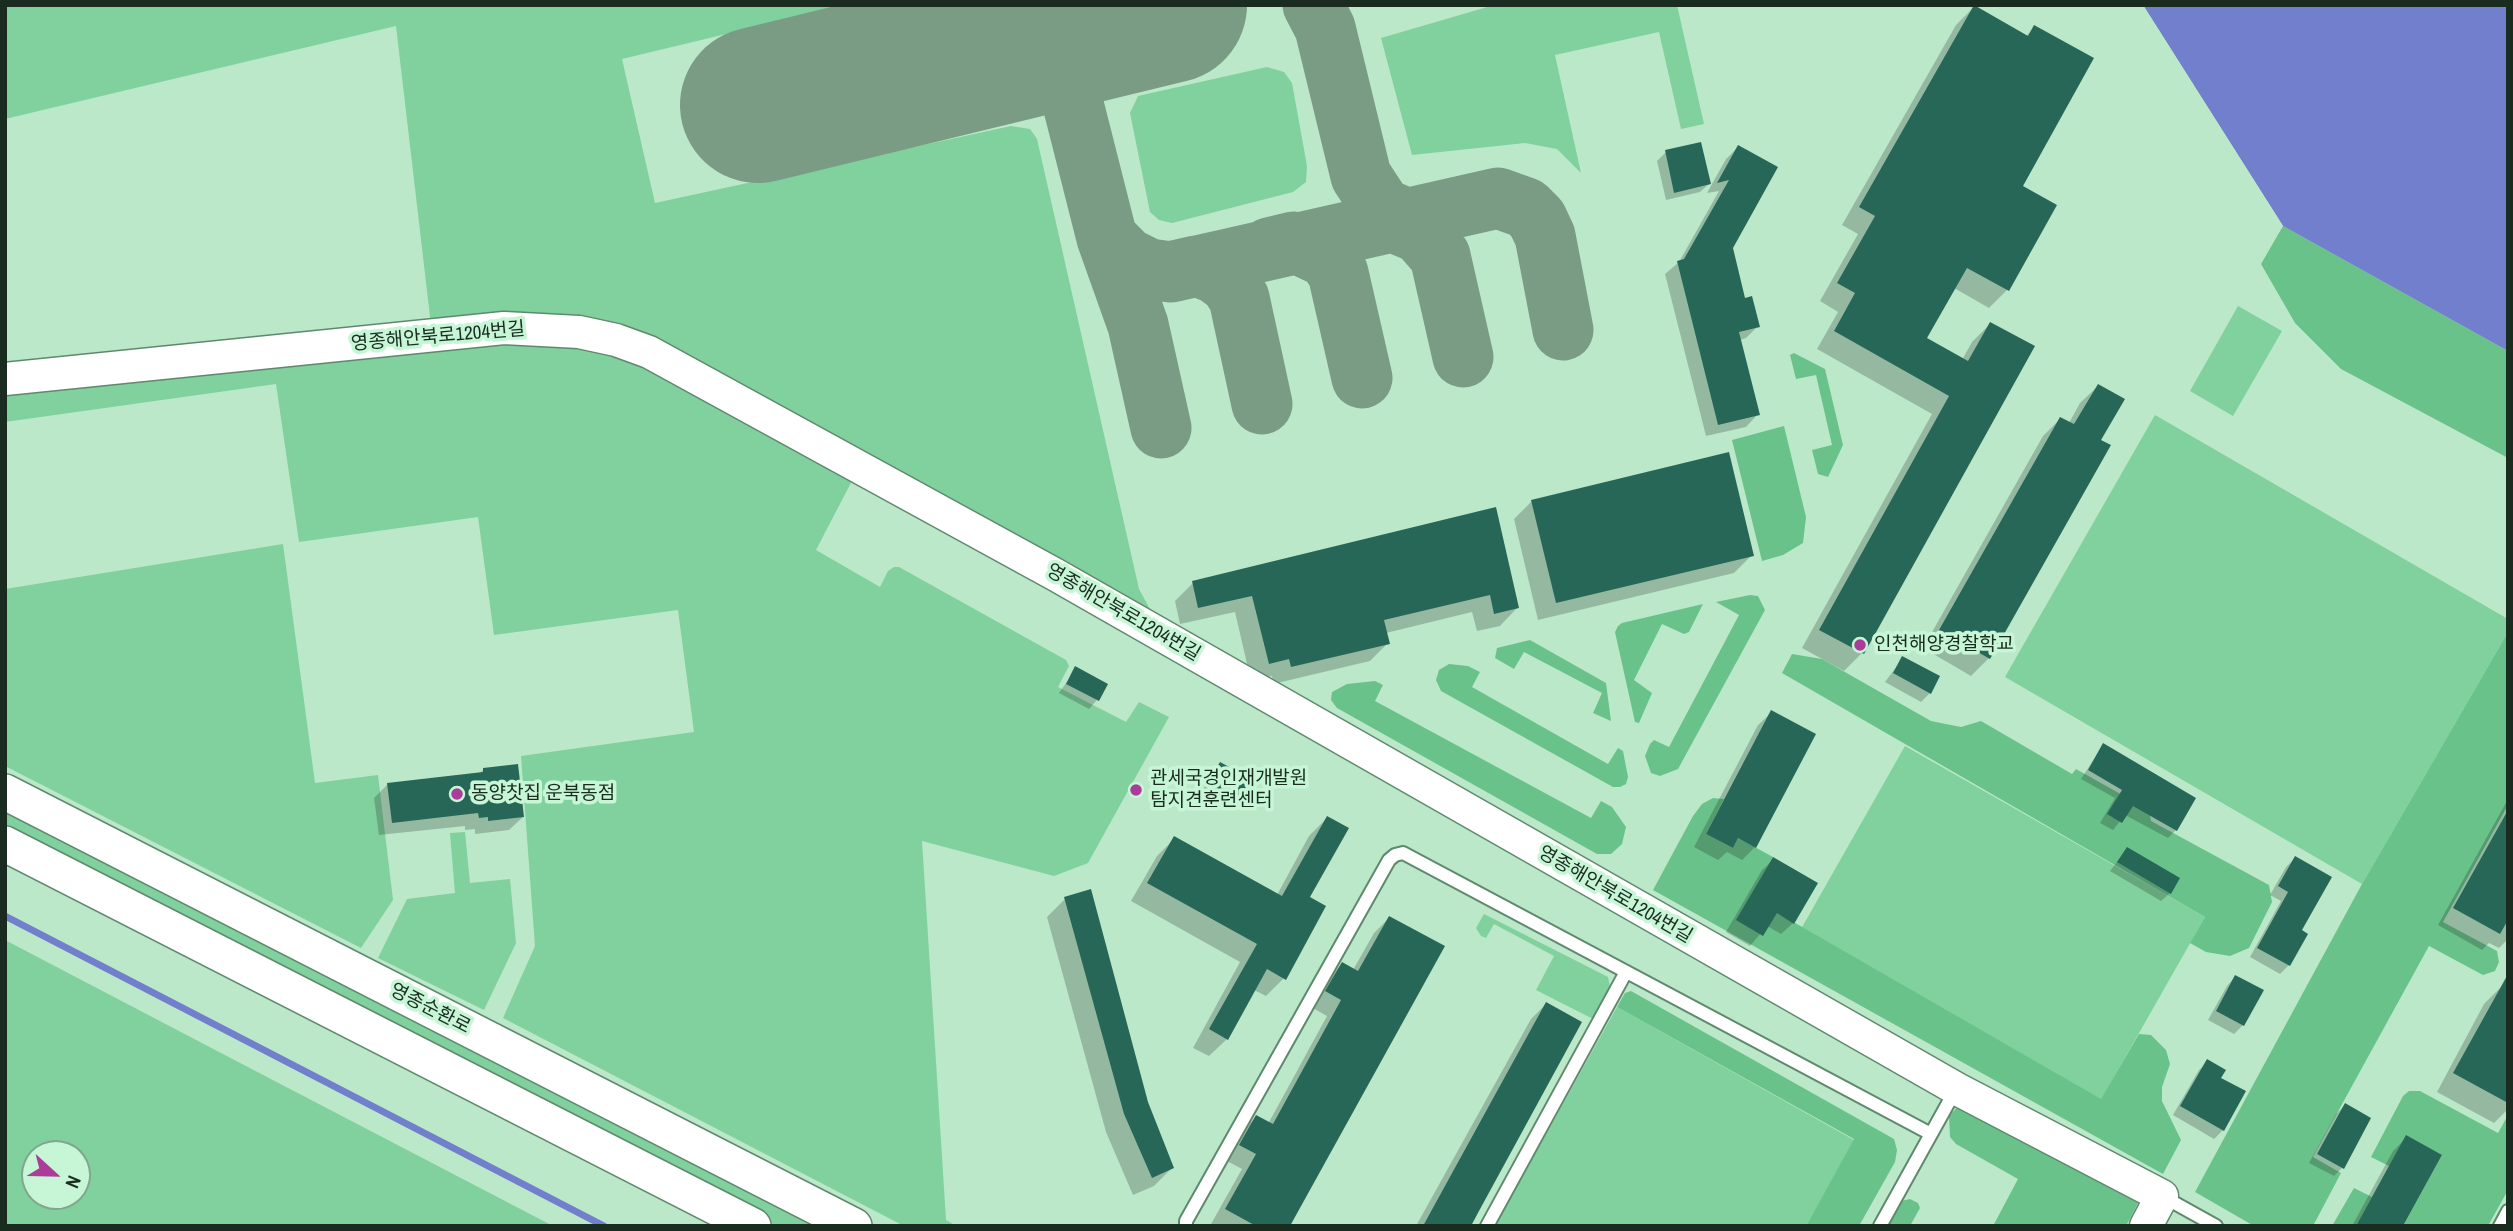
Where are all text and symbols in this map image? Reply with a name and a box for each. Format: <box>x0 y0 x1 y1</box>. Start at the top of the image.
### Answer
street label: 영종해안북로1204번길 <box>350 318 526 356</box>
street label: 영종해안북로1204번길 <box>1042 560 1204 666</box>
place label: 인천해양경찰학교 <box>1874 634 2014 656</box>
marker: 인천해양경찰학교 <box>1852 637 1868 653</box>
place label: 관세국경인재개발원 탐지견훈련센터 <box>1150 768 1307 812</box>
marker: 관세국경인재개발원 탐지견훈련센터 <box>1128 782 1144 798</box>
place label: 동양찻집 운북동점 <box>471 783 615 805</box>
marker: 동양찻집 운북동점 <box>449 786 465 802</box>
street label: 영종해안북로1204번길 <box>1534 842 1696 948</box>
street label: 영종순환로 <box>386 979 474 1039</box>
north arrow <box>21 1140 91 1210</box>
text: N <box>59 1172 88 1192</box>

